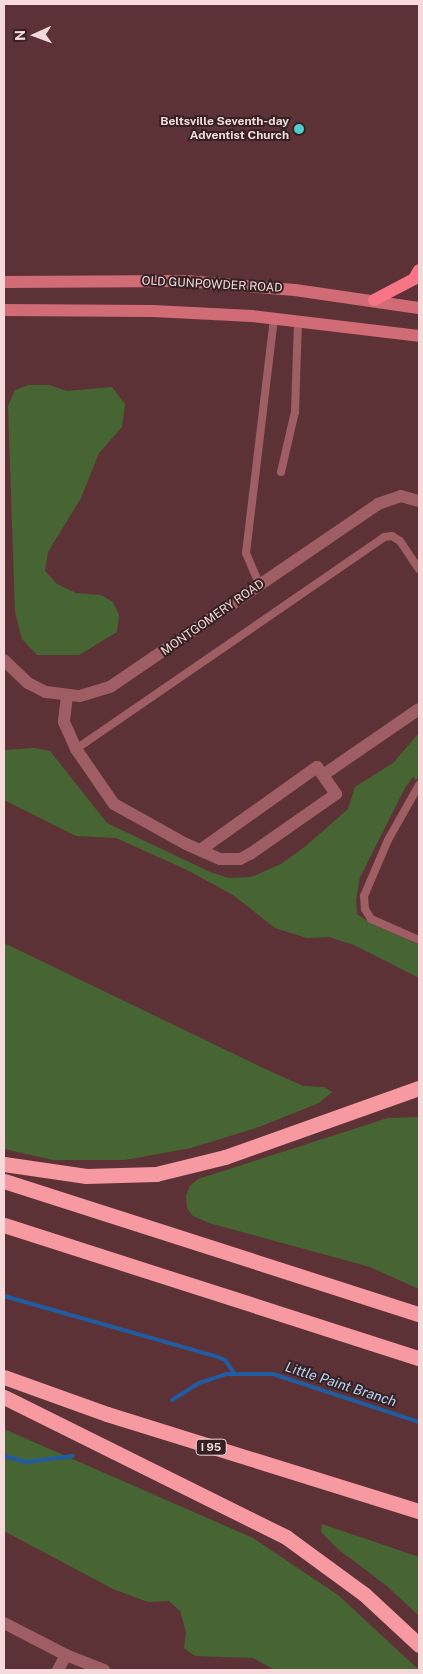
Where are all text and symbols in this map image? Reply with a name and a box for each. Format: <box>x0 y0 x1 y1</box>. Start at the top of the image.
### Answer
north arrow <box>10 10 60 60</box>
text: N <box>12 30 28 41</box>
place label: Beltsville Seventh-day Adventist Church <box>160 115 289 143</box>
marker: Beltsville Seventh-day Adventist Church <box>293 123 305 135</box>
street label: OLD GUNPOWDER ROAD <box>141 274 283 296</box>
street label: MONTGOMERY ROAD <box>159 577 267 659</box>
water label: Little Paint Branch <box>283 1358 399 1410</box>
road number: I 95 <box>195 1438 227 1455</box>

